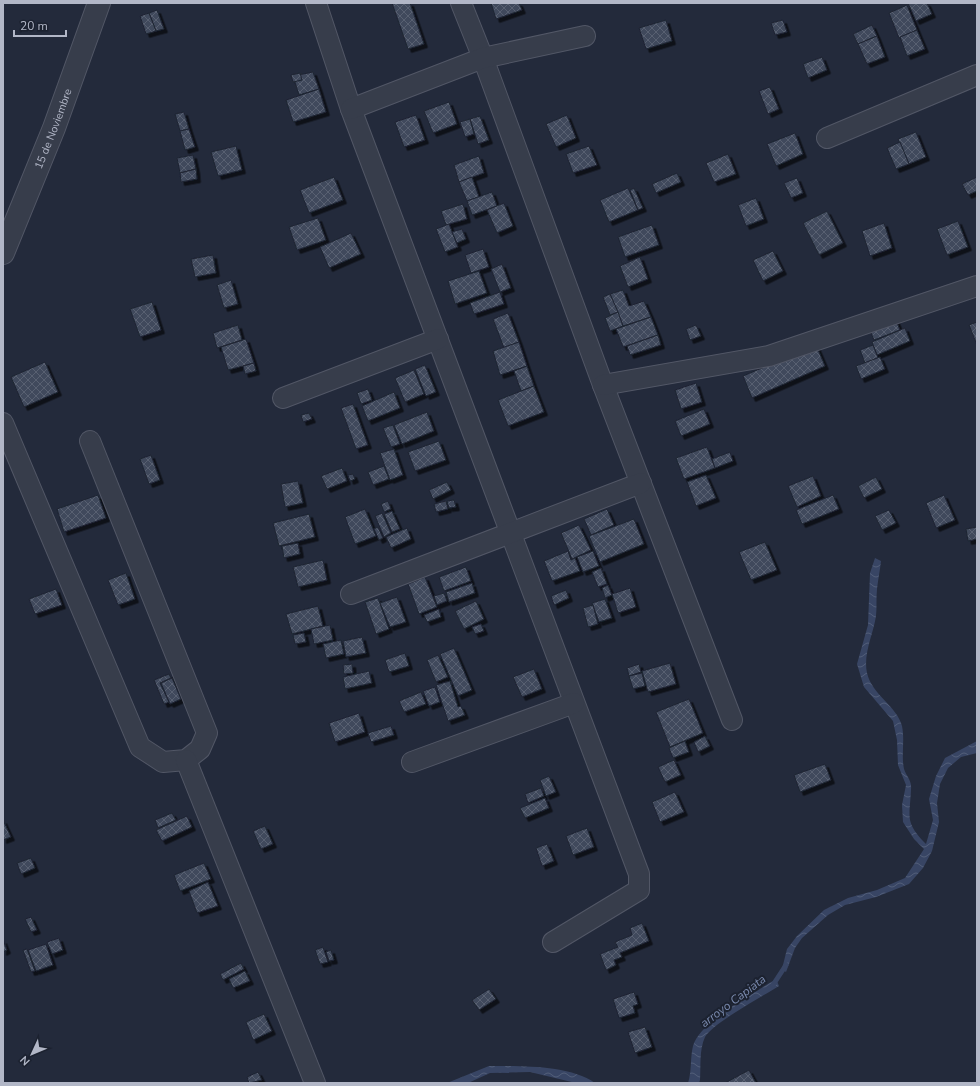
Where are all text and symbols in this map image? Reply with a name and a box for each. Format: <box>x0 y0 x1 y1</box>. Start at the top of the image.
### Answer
scale bar <box>14 12 66 38</box>
text: 20 m <box>20 18 48 34</box>
street label: 15 de Noviembre <box>31 86 76 171</box>
water label: arroyo Capiata <box>697 971 769 1031</box>
north arrow <box>12 1034 52 1074</box>
text: N <box>17 1052 33 1069</box>

